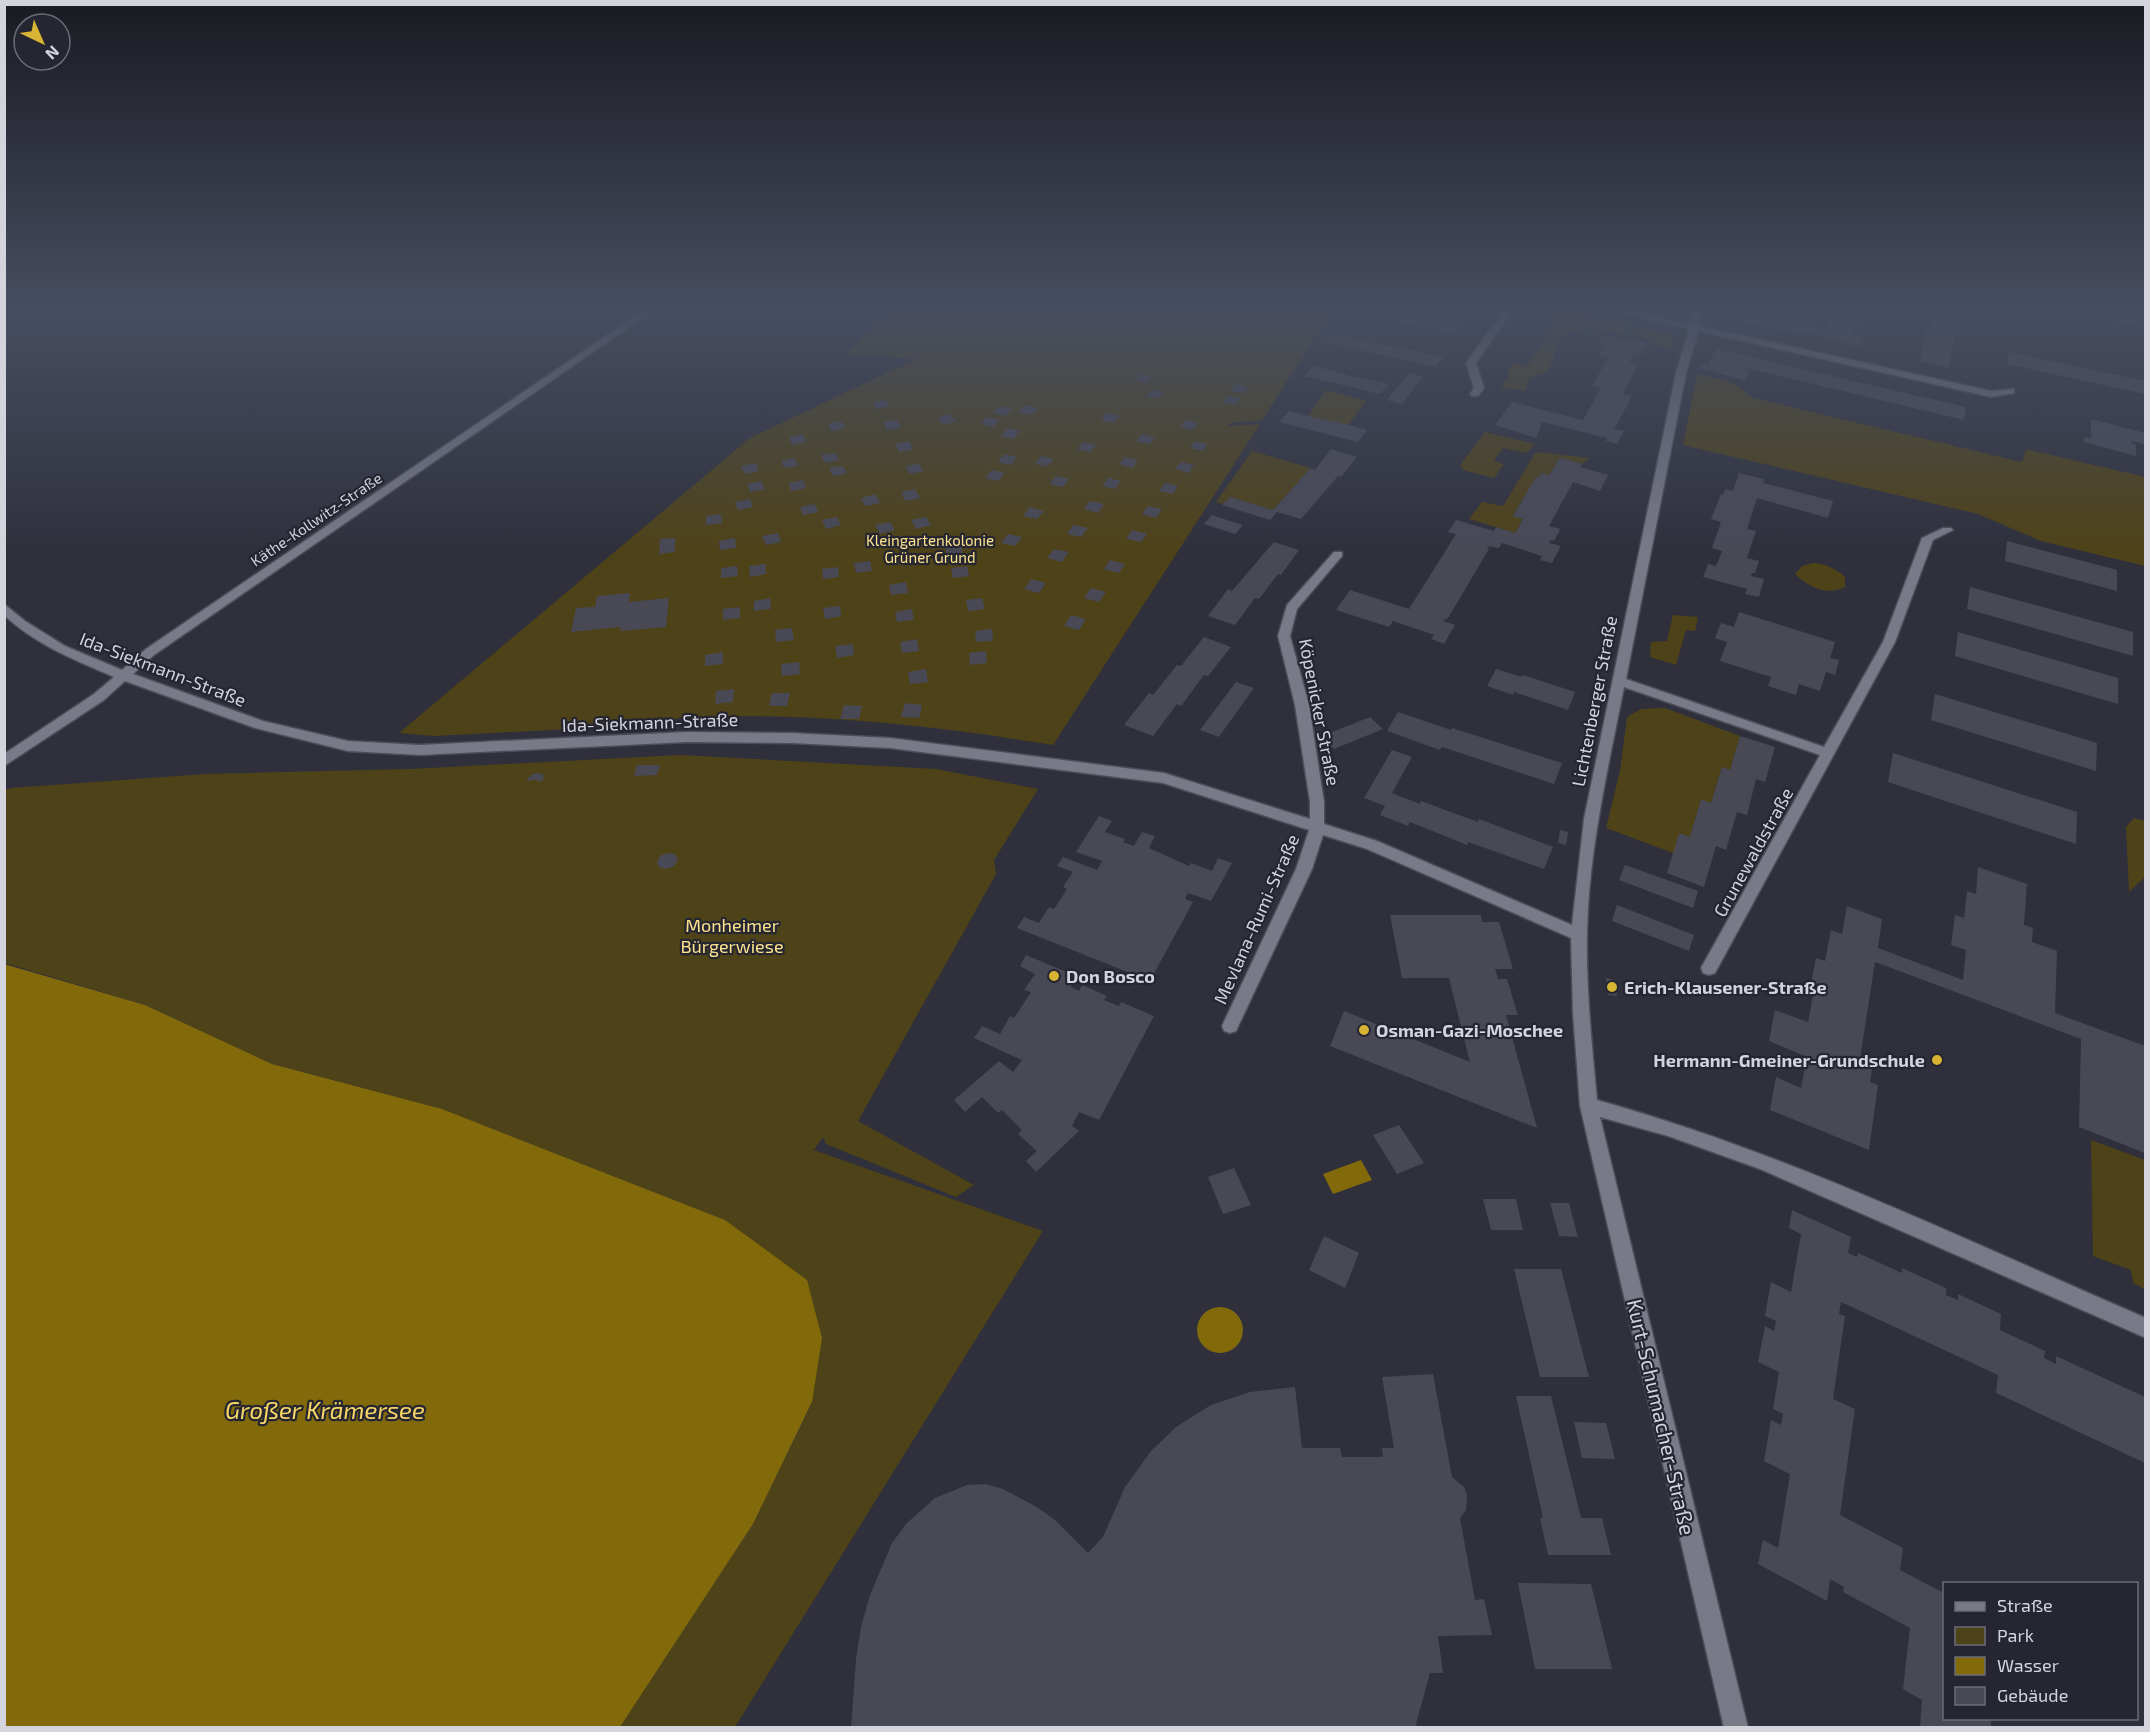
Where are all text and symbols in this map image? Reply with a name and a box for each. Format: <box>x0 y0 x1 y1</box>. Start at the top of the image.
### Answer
north arrow <box>12 12 72 72</box>
text: N <box>42 42 64 64</box>
street label: Käthe-Kollwitz-Straße <box>247 468 385 570</box>
park label: Kleingartenkolonie Grüner Grund <box>866 531 994 566</box>
street label: Lichtenberger Straße <box>1567 614 1621 788</box>
street label: Ida-Siekmann-Straße <box>77 627 249 711</box>
street label: Köpenicker Straße <box>1295 636 1345 788</box>
street label: Ida-Siekmann-Straße <box>561 708 739 736</box>
street label: Grunewaldstraße <box>1708 784 1798 920</box>
street label: Mevlana-Rumi-Straße <box>1209 831 1303 1007</box>
park label: Monheimer Bürgerwiese <box>680 914 784 957</box>
place label: Don Bosco <box>1066 965 1155 987</box>
marker: Don Bosco <box>1047 969 1061 983</box>
place label: Erich-Klausener-Straße <box>1624 976 1827 998</box>
marker: Erich-Klausener-Straße <box>1605 980 1619 994</box>
place label: Osman-Gazi-Moschee <box>1376 1019 1563 1041</box>
marker: Osman-Gazi-Moschee <box>1357 1023 1371 1037</box>
place label: Hermann-Gmeiner-Grundschule <box>1653 1049 1925 1071</box>
marker: Hermann-Gmeiner-Grundschule <box>1930 1053 1944 1067</box>
street label: Kurt-Schumacher-Straße <box>1623 1297 1701 1537</box>
water label: Großer Krämersee <box>225 1395 425 1424</box>
legend <box>1943 1582 2138 1720</box>
text: Straße <box>1997 1594 2053 1616</box>
text: Park <box>1997 1624 2034 1646</box>
text: Wasser <box>1997 1654 2059 1676</box>
text: Gebäude <box>1997 1684 2068 1706</box>

